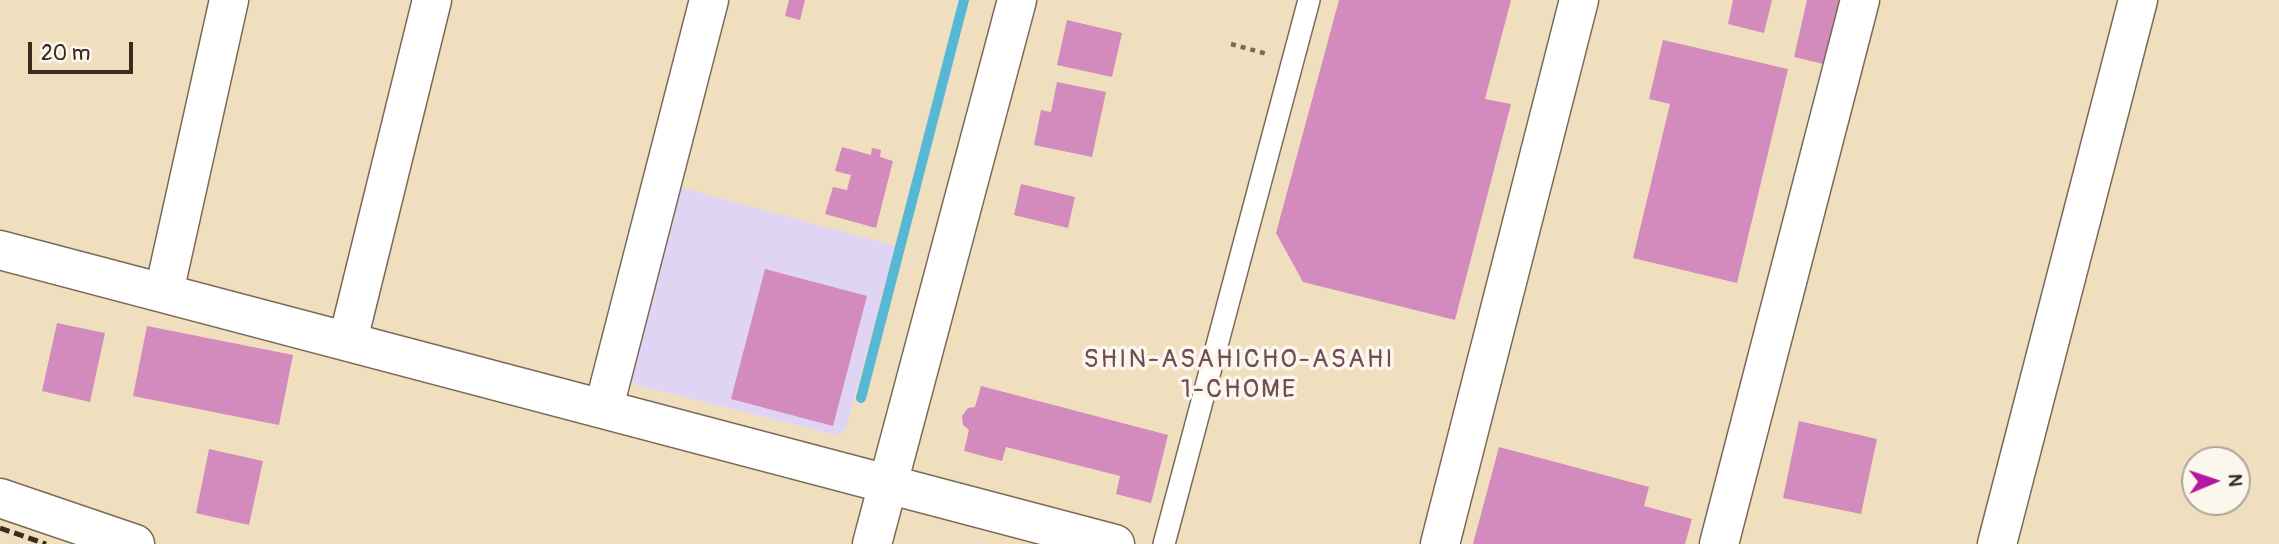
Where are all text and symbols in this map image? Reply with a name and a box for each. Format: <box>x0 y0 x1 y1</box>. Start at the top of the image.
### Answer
scale bar <box>32 28 136 72</box>
text: 20 m <box>41 40 90 67</box>
district label: SHIN-ASAHICHO-ASAHI 1-CHOME <box>1086 344 1392 406</box>
north arrow <box>2181 446 2251 516</box>
text: N <box>2223 473 2247 487</box>

